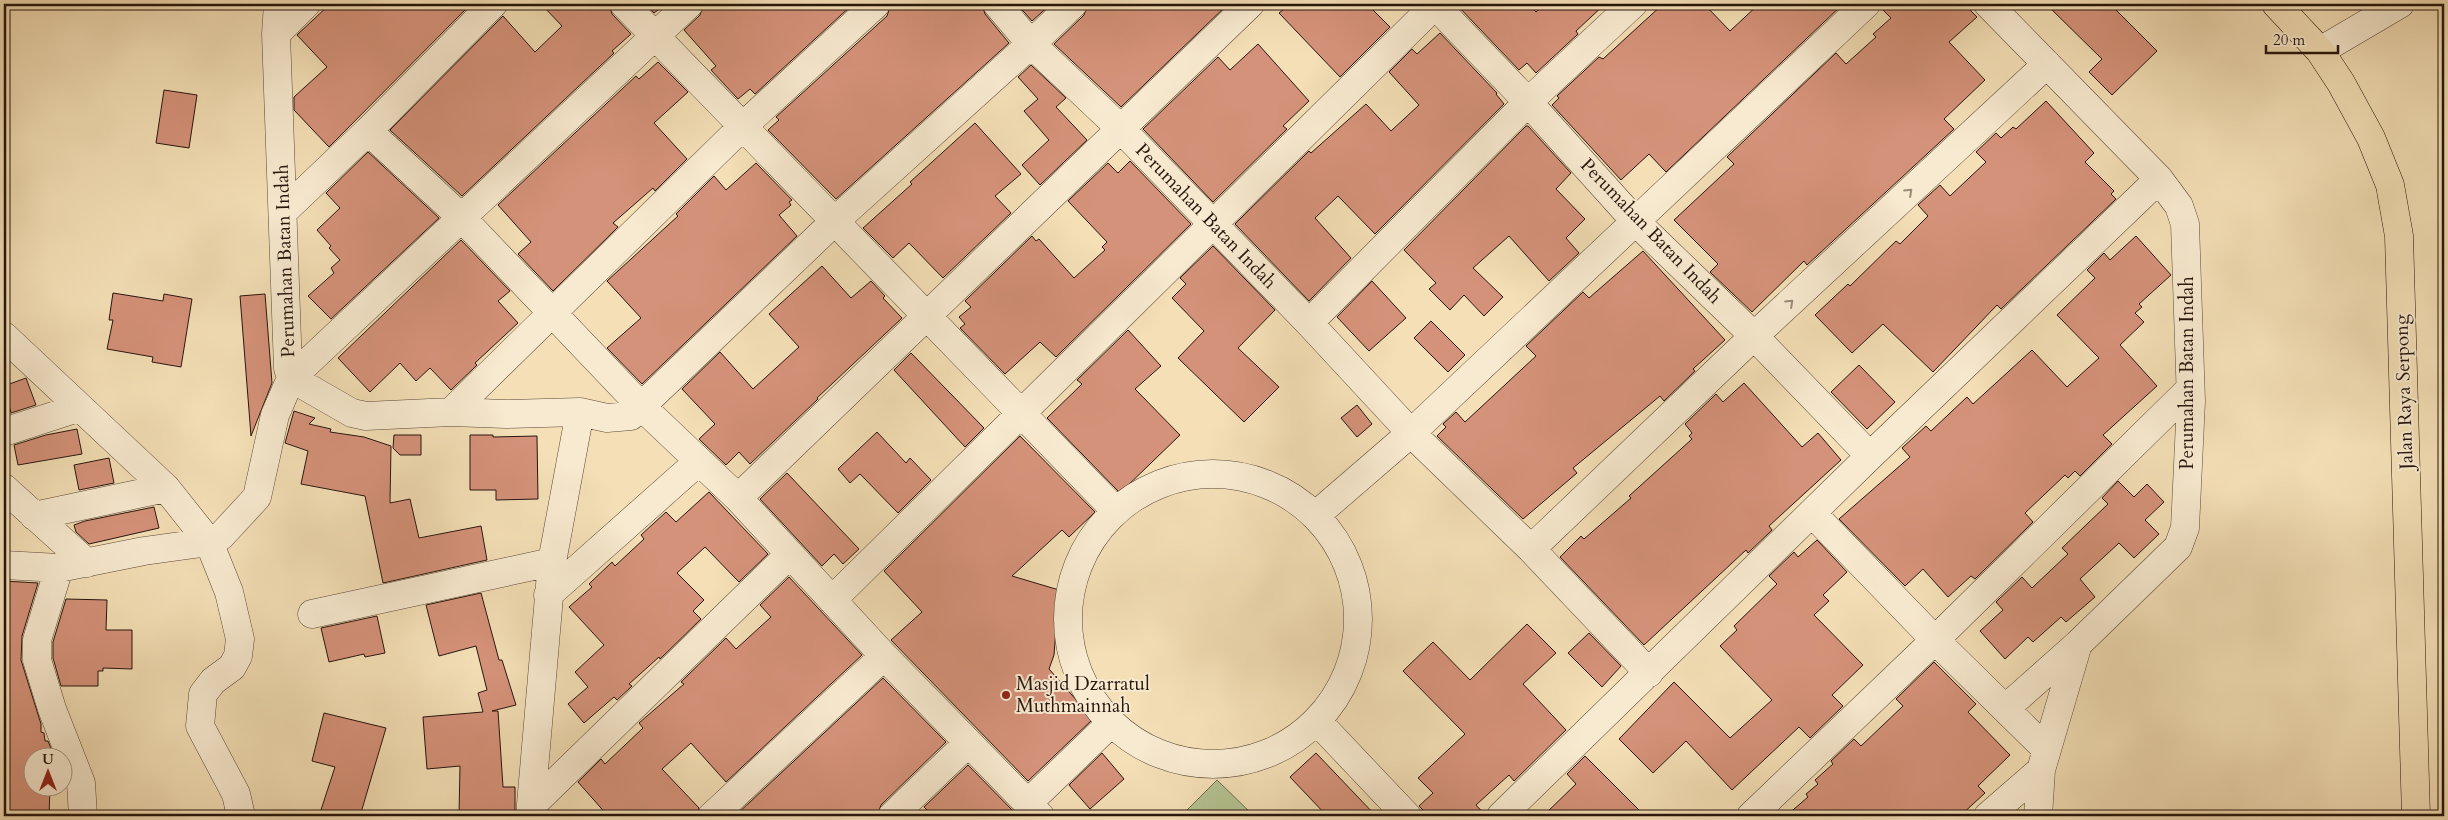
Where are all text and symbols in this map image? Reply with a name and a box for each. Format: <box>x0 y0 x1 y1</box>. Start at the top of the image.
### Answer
scale bar <box>2266 22 2338 54</box>
text: 20 m <box>2273 30 2305 50</box>
street label: Perumahan Batan Indah <box>1130 137 1283 295</box>
street label: Perumahan Batan Indah <box>1575 152 1728 310</box>
street label: Perumahan Batan Indah <box>269 163 301 358</box>
one-way arrow <box>1903 189 1912 198</box>
street label: Perumahan Batan Indah <box>2174 276 2200 470</box>
one-way arrow <box>1784 300 1793 309</box>
street label: Jalan Raya Serpong <box>2388 314 2420 473</box>
place label: Masjid Dzarratul Muthmainnah <box>1016 671 1150 719</box>
marker: Masjid Dzarratul Muthmainnah <box>1000 689 1012 701</box>
north arrow <box>22 748 72 798</box>
text: U <box>42 750 54 769</box>

